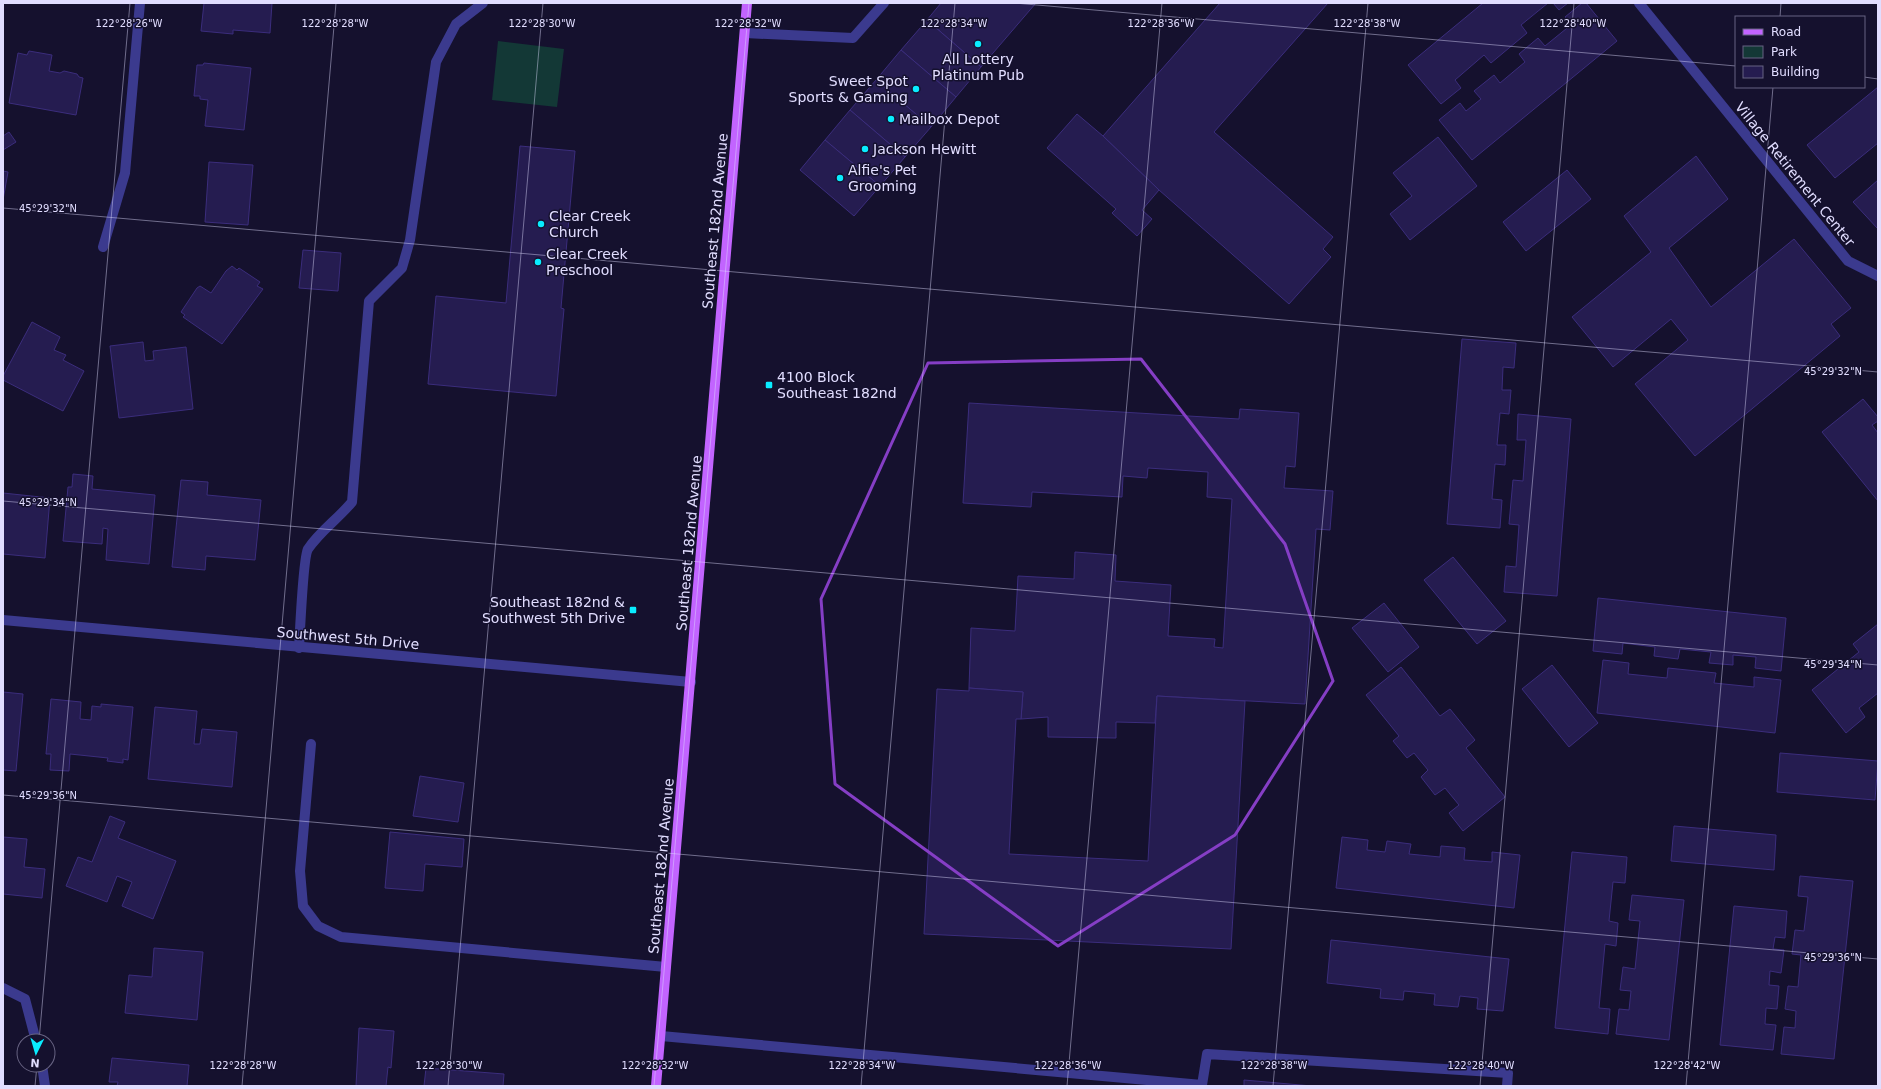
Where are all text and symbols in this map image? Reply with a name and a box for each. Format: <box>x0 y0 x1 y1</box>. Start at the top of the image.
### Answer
legend <box>1735 16 1865 88</box>
text: 122°28'26"W <box>96 18 162 29</box>
text: 122°28'28"W <box>302 18 368 29</box>
text: 122°28'30"W <box>509 18 575 29</box>
text: 122°28'32"W <box>715 18 781 29</box>
text: 122°28'34"W <box>921 18 987 29</box>
text: 122°28'36"W <box>1128 18 1194 29</box>
text: 122°28'38"W <box>1334 18 1400 29</box>
text: 122°28'40"W <box>1540 18 1606 29</box>
text: Road <box>1771 25 1801 39</box>
marker: All Lottery Platinum Pub <box>973 39 983 49</box>
text: Park <box>1771 45 1797 59</box>
place label: All Lottery Platinum Pub <box>932 51 1024 83</box>
text: Building <box>1771 65 1820 79</box>
place label: Sweet Spot Sports & Gaming <box>789 73 908 105</box>
marker: Sweet Spot Sports & Gaming <box>911 84 921 94</box>
street label: Village Retirement Center <box>1732 99 1858 249</box>
place label: Mailbox Depot <box>899 111 1000 127</box>
marker: Mailbox Depot <box>886 114 896 124</box>
street label: Southeast 182nd Avenue <box>699 133 731 309</box>
place label: Jackson Hewitt <box>872 141 977 157</box>
marker: Jackson Hewitt <box>860 144 870 154</box>
place label: Alfie's Pet Grooming <box>848 162 917 194</box>
marker: Alfie's Pet Grooming <box>835 173 845 183</box>
text: 45°29'32"N <box>19 203 77 214</box>
place label: Clear Creek Church <box>549 208 632 240</box>
marker: Clear Creek Church <box>536 219 546 229</box>
place label: Clear Creek Preschool <box>546 246 629 278</box>
marker: Clear Creek Preschool <box>533 257 543 267</box>
text: 45°29'32"N <box>1804 366 1862 377</box>
place label: 4100 Block Southeast 182nd <box>777 369 897 401</box>
marker: 4100 Block Southeast 182nd <box>764 380 774 390</box>
street label: Southeast 182nd Avenue <box>673 455 705 631</box>
text: 45°29'34"N <box>19 497 77 508</box>
place label: Southeast 182nd & Southwest 5th Drive <box>482 594 625 626</box>
marker: Southeast 182nd & Southwest 5th Drive <box>628 605 638 615</box>
street label: Southwest 5th Drive <box>276 624 420 652</box>
text: 45°29'34"N <box>1804 659 1862 670</box>
street label: Southeast 182nd Avenue <box>645 778 677 954</box>
text: 45°29'36"N <box>19 790 77 801</box>
text: 45°29'36"N <box>1804 952 1862 963</box>
north arrow <box>16 1033 56 1073</box>
text: N <box>30 1056 40 1069</box>
text: 122°28'28"W <box>210 1060 276 1071</box>
text: 122°28'30"W <box>416 1060 482 1071</box>
text: 122°28'32"W <box>622 1060 688 1071</box>
text: 122°28'34"W <box>829 1060 895 1071</box>
text: 122°28'36"W <box>1035 1060 1101 1071</box>
text: 122°28'38"W <box>1241 1060 1307 1071</box>
text: 122°28'40"W <box>1448 1060 1514 1071</box>
text: 122°28'42"W <box>1654 1060 1720 1071</box>

